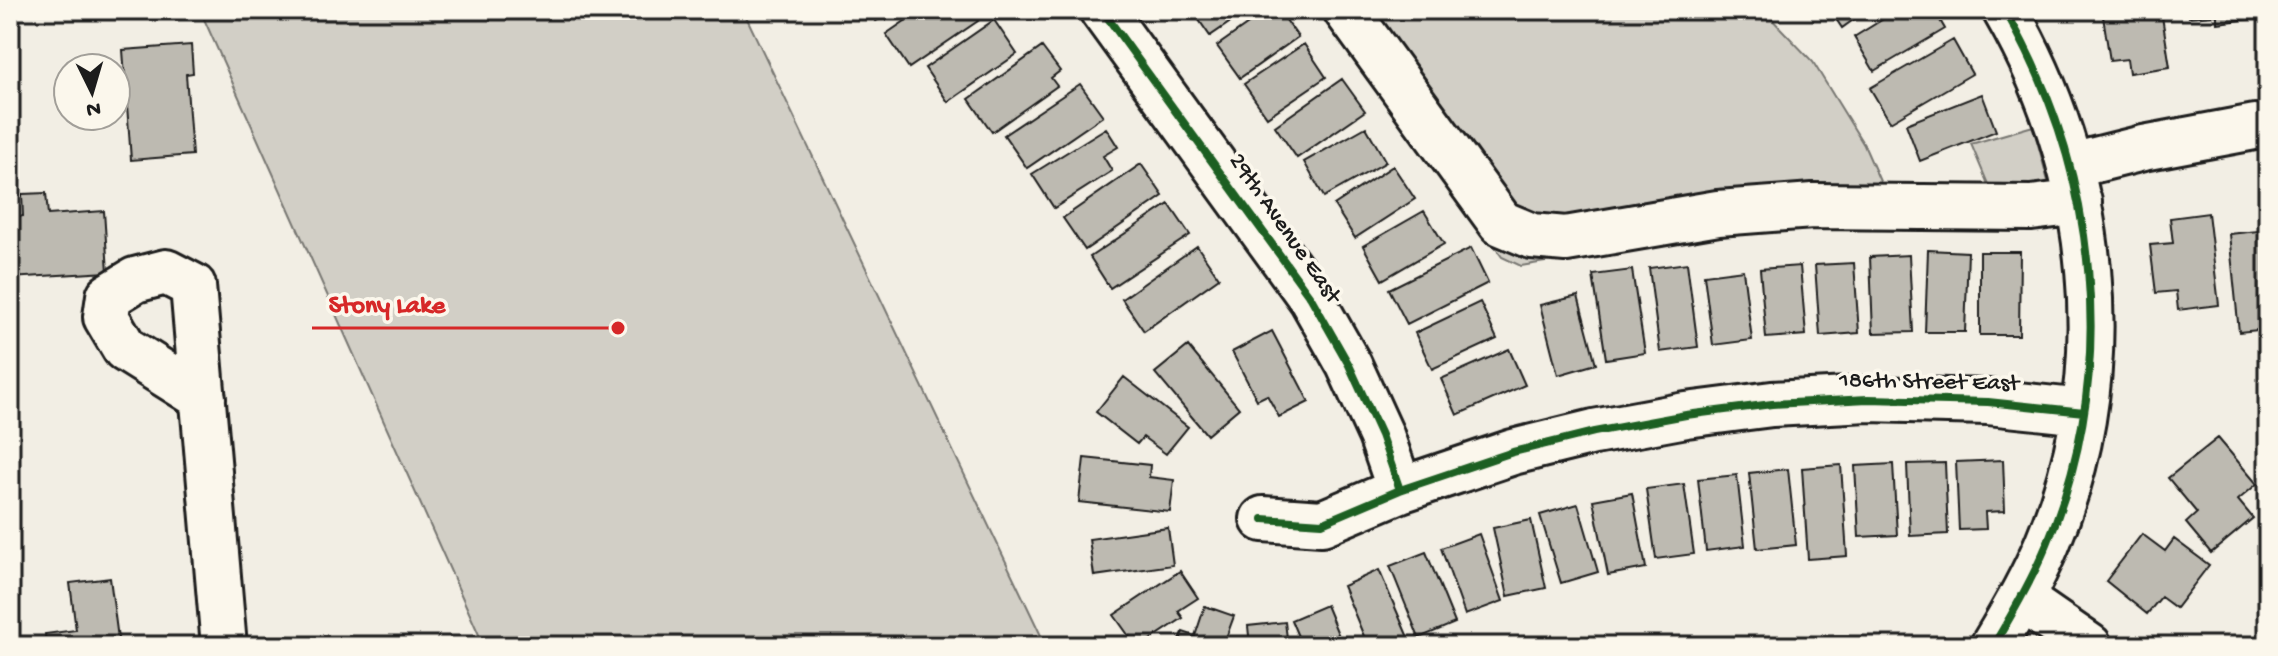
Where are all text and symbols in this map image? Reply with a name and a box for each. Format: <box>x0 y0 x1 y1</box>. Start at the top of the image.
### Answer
north arrow <box>52 52 132 132</box>
text: N <box>85 94 102 122</box>
street label: 29th Avenue East <box>1221 148 1348 312</box>
callout: Stony Lake <box>312 278 461 328</box>
text: Stony Lake <box>329 292 447 323</box>
street label: 186th Street East <box>1838 367 2021 399</box>

